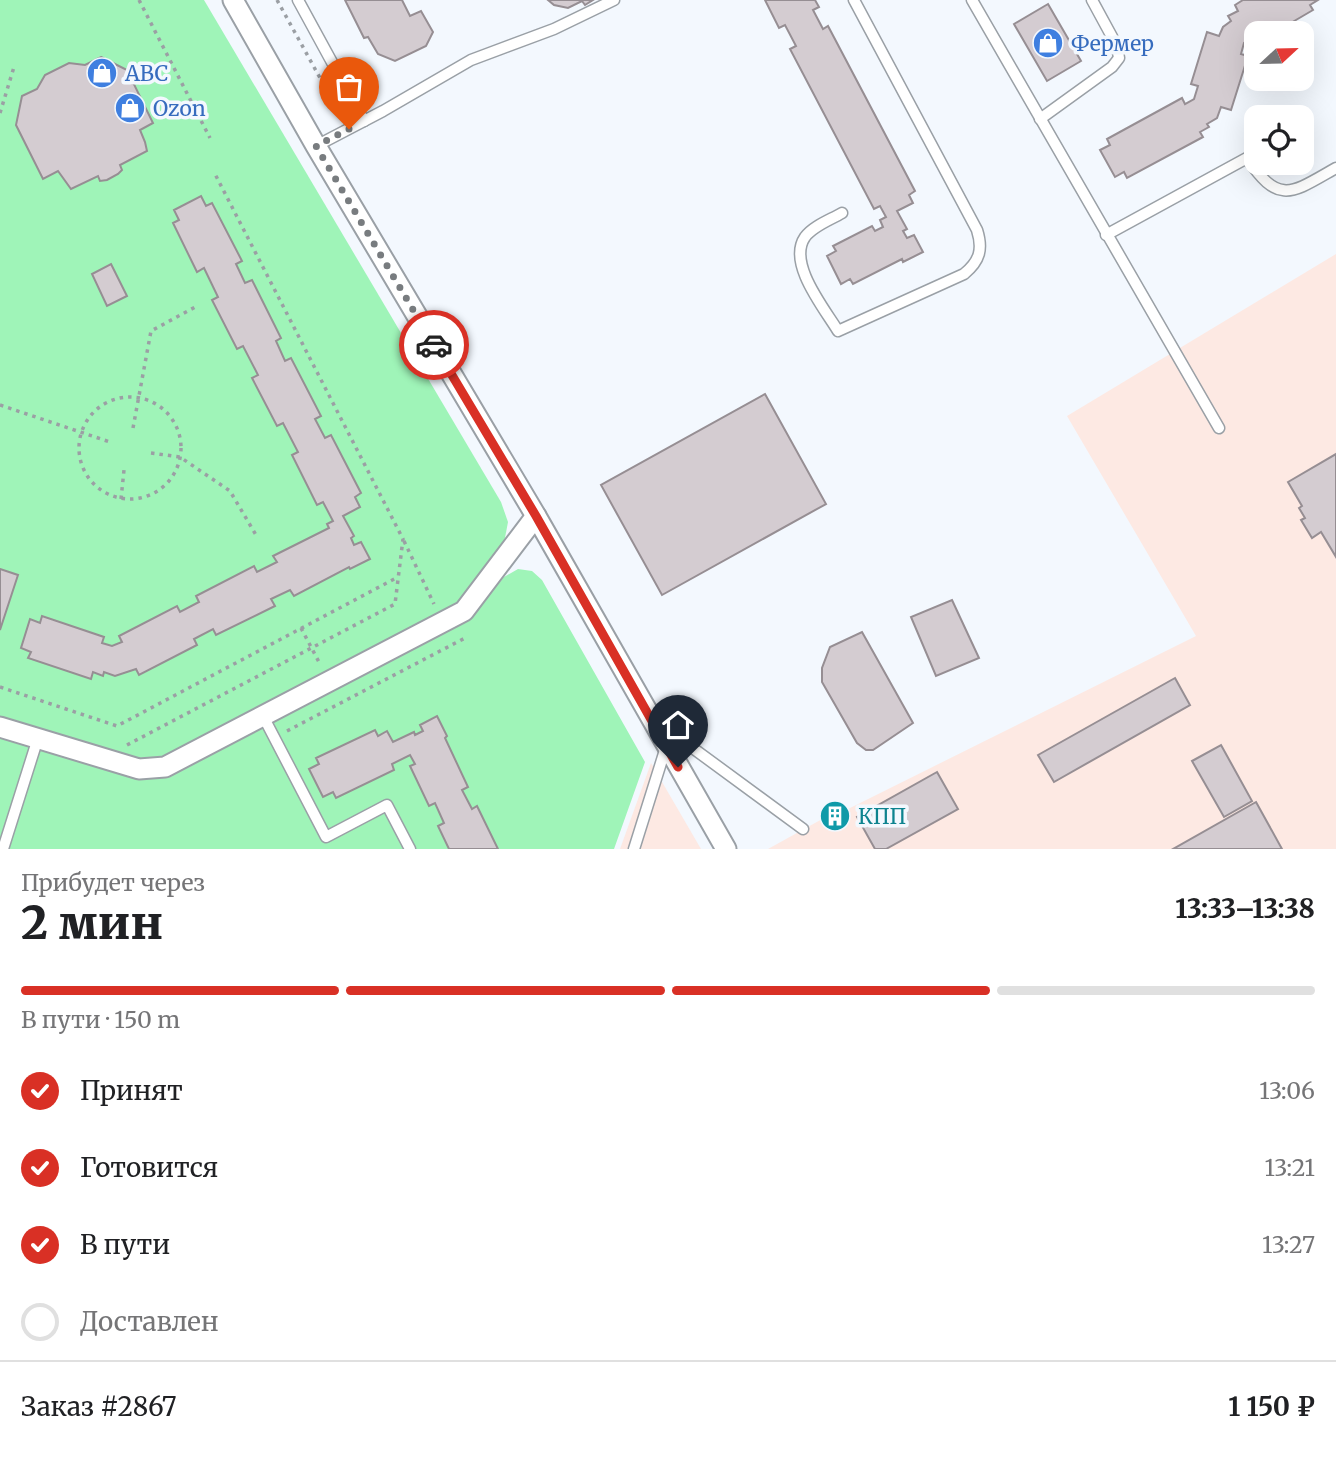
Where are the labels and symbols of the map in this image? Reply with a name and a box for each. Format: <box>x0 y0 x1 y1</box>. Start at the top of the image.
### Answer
north arrow <box>1244 21 1314 91</box>
shop icon: Фермер <box>1031 26 1065 60</box>
place label: Фермер <box>1071 30 1154 57</box>
shop icon: АВС <box>85 56 119 90</box>
pin <box>319 57 379 129</box>
place label: АВС <box>124 60 168 87</box>
shop icon: Ozon <box>113 91 147 125</box>
place label: Ozon <box>153 95 206 122</box>
courier <box>399 310 469 380</box>
pin <box>648 695 708 767</box>
building icon: КПП <box>818 799 852 833</box>
place label: КПП <box>858 803 906 830</box>

